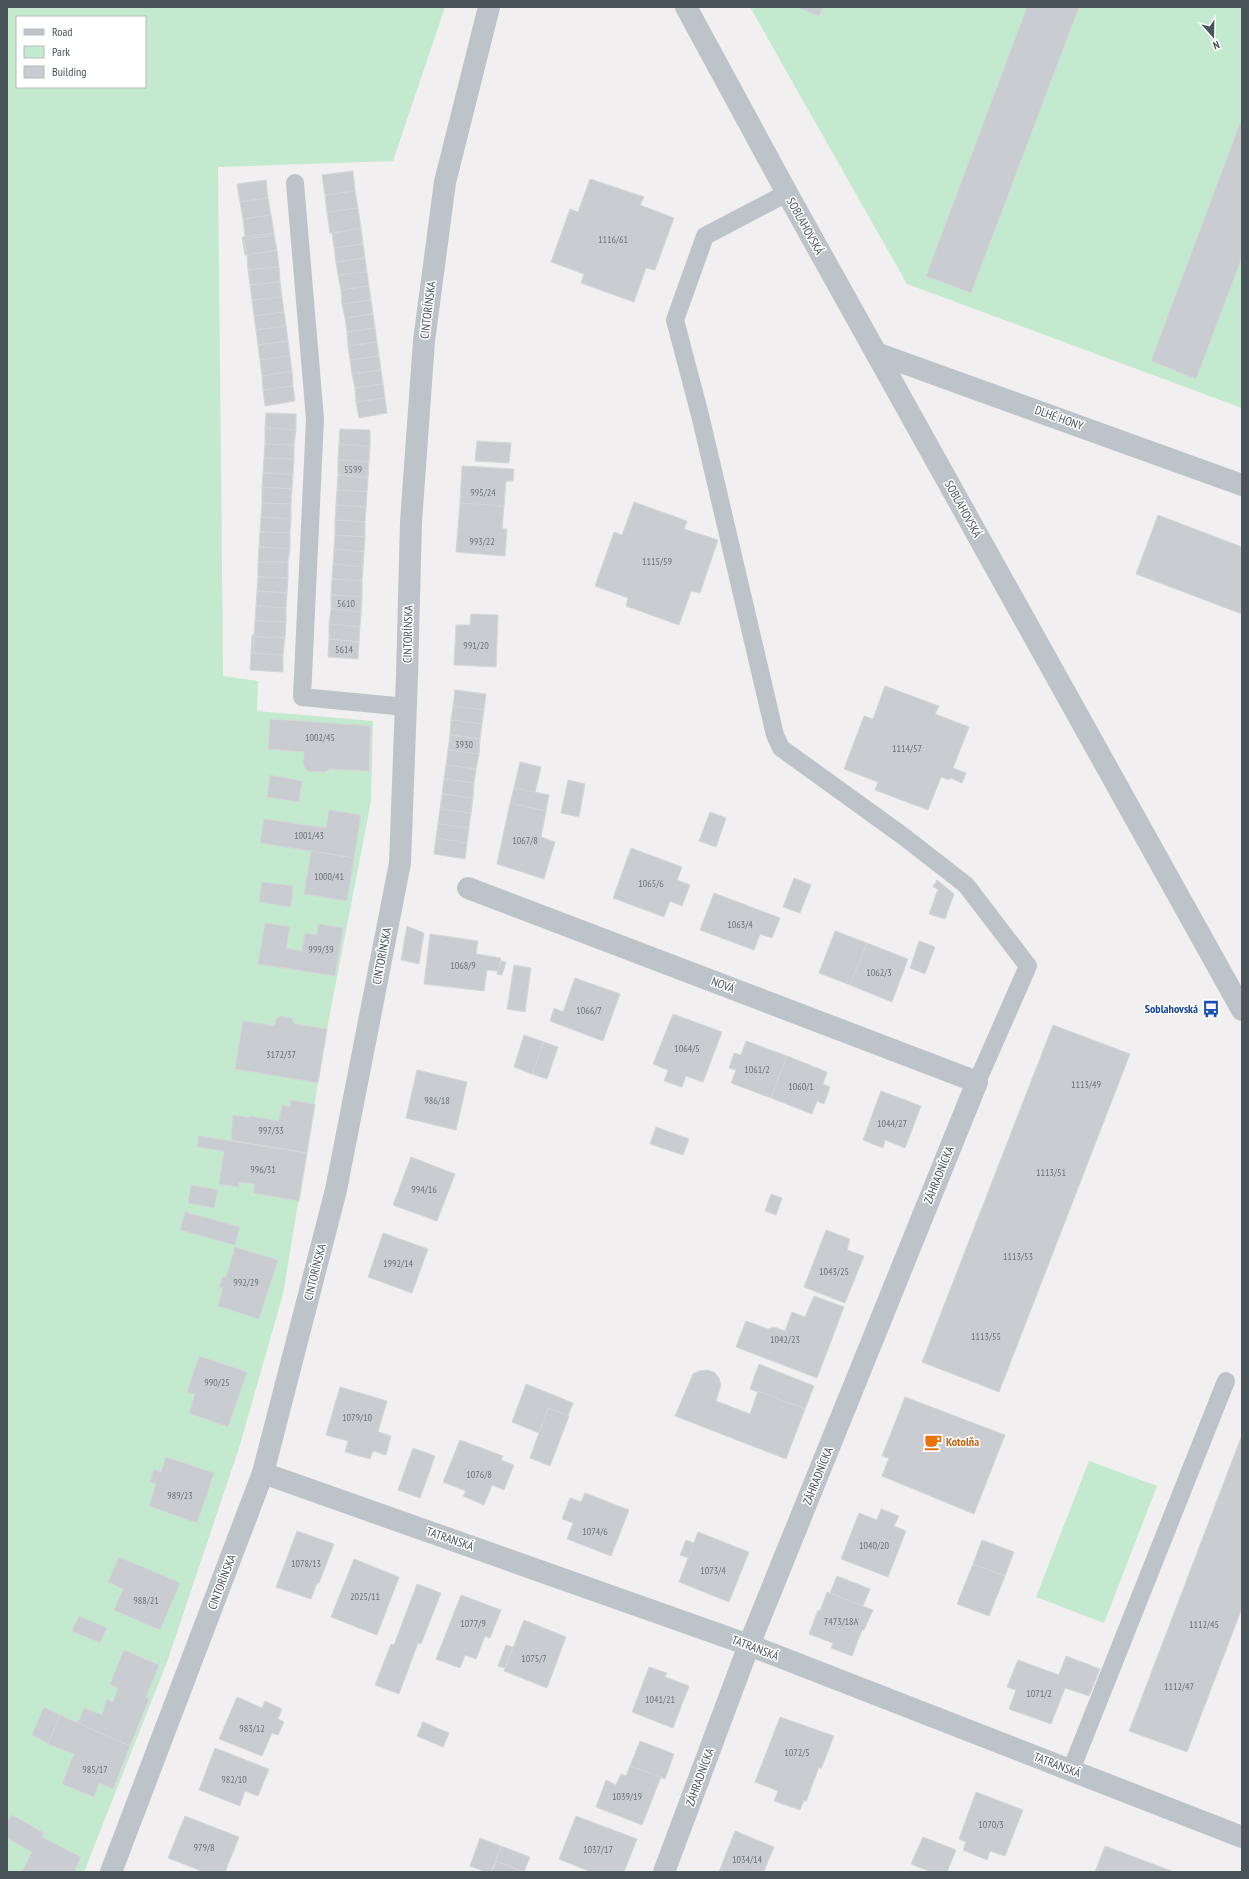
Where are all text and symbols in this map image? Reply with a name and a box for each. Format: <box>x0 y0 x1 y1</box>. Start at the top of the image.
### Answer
legend <box>16 16 146 88</box>
north arrow <box>1193 16 1233 56</box>
text: Road <box>52 24 72 39</box>
text: N <box>1211 38 1222 53</box>
text: Park <box>52 44 70 59</box>
text: Building <box>52 64 87 79</box>
street label: SOBLAHOVSKÁ <box>784 195 827 257</box>
house number: 1116/61 <box>598 233 628 246</box>
street label: CINTORÍNSKA <box>417 280 439 339</box>
street label: DLHÉ HONY <box>1033 402 1086 433</box>
house number: 5599 <box>344 463 362 476</box>
street label: SOBLAHOVSKÁ <box>942 478 985 540</box>
house number: 995/24 <box>470 486 496 499</box>
house number: 993/22 <box>469 535 495 548</box>
house number: 1115/59 <box>642 555 672 568</box>
house number: 5610 <box>337 597 356 610</box>
street label: CINTORÍNSKA <box>399 605 416 663</box>
house number: 991/20 <box>463 639 489 652</box>
house number: 5614 <box>335 643 354 656</box>
house number: 1002/45 <box>305 731 335 744</box>
house number: 3930 <box>455 738 474 751</box>
house number: 1114/57 <box>892 742 922 755</box>
house number: 1001/43 <box>294 829 324 842</box>
house number: 1067/8 <box>512 834 538 847</box>
house number: 1000/41 <box>314 870 344 883</box>
house number: 1065/6 <box>638 877 664 890</box>
house number: 1063/4 <box>727 918 753 931</box>
street label: CINTORÍNSKA <box>369 926 394 986</box>
house number: 999/39 <box>308 943 334 956</box>
house number: 1068/9 <box>450 959 476 972</box>
house number: 1062/3 <box>866 966 892 979</box>
street label: NOVÁ <box>709 973 737 996</box>
bus stop icon: Soblahovská <box>1201 999 1221 1019</box>
place label: Soblahovská <box>1145 1001 1198 1016</box>
house number: 1066/7 <box>576 1004 602 1017</box>
house number: 1064/5 <box>674 1042 700 1055</box>
house number: 3172/37 <box>266 1048 296 1061</box>
house number: 1061/2 <box>744 1063 770 1076</box>
house number: 1113/49 <box>1071 1078 1101 1091</box>
house number: 1060/1 <box>788 1080 814 1093</box>
house number: 986/18 <box>424 1094 450 1107</box>
house number: 1044/27 <box>877 1117 907 1130</box>
house number: 997/33 <box>258 1124 284 1137</box>
street label: ZÁHRADNÍCKA <box>920 1144 957 1206</box>
house number: 996/31 <box>250 1163 276 1176</box>
house number: 1113/51 <box>1036 1166 1066 1179</box>
house number: 994/16 <box>411 1183 437 1196</box>
street label: CINTORÍNSKA <box>300 1242 329 1302</box>
house number: 1113/53 <box>1003 1250 1033 1263</box>
house number: 1992/14 <box>383 1257 413 1270</box>
house number: 1043/25 <box>819 1265 849 1278</box>
house number: 992/29 <box>233 1276 259 1289</box>
house number: 1113/55 <box>971 1330 1001 1343</box>
house number: 1042/23 <box>770 1333 800 1346</box>
house number: 990/25 <box>204 1376 230 1389</box>
house number: 1079/10 <box>342 1411 372 1424</box>
cafe icon: Kotolňa <box>923 1432 943 1452</box>
place label: Kotolňa <box>946 1434 979 1449</box>
street label: ZÁHRADNÍCKA <box>799 1445 836 1507</box>
house number: 1076/8 <box>466 1468 492 1481</box>
house number: 989/23 <box>167 1489 193 1502</box>
street label: TATRANSKÁ <box>424 1523 476 1554</box>
house number: 1074/6 <box>582 1525 608 1538</box>
house number: 1040/20 <box>859 1539 889 1552</box>
street label: CINTORÍNSKA <box>204 1552 239 1611</box>
house number: 1078/13 <box>291 1557 321 1570</box>
house number: 1073/4 <box>700 1564 726 1577</box>
house number: 2025/11 <box>350 1590 380 1603</box>
house number: 988/21 <box>133 1594 159 1607</box>
house number: 7473/18A <box>824 1615 859 1628</box>
house number: 1077/9 <box>460 1617 486 1630</box>
house number: 1112/45 <box>1189 1618 1219 1631</box>
street label: TATRANSKÁ <box>730 1632 781 1663</box>
house number: 1075/7 <box>521 1652 547 1665</box>
house number: 1112/47 <box>1164 1680 1194 1693</box>
house number: 1071/2 <box>1026 1687 1052 1700</box>
house number: 1041/21 <box>645 1693 675 1706</box>
house number: 983/12 <box>239 1722 265 1735</box>
street label: ZÁHRADNÍCKA <box>682 1745 717 1808</box>
house number: 1072/5 <box>784 1746 810 1759</box>
street label: TATRANSKÁ <box>1032 1749 1083 1780</box>
house number: 985/17 <box>82 1763 108 1776</box>
house number: 982/10 <box>221 1773 247 1786</box>
house number: 1039/19 <box>612 1790 642 1803</box>
house number: 1070/3 <box>978 1818 1004 1831</box>
house number: 979/8 <box>194 1841 214 1854</box>
house number: 1037/17 <box>583 1843 613 1856</box>
house number: 1034/14 <box>732 1853 762 1866</box>

